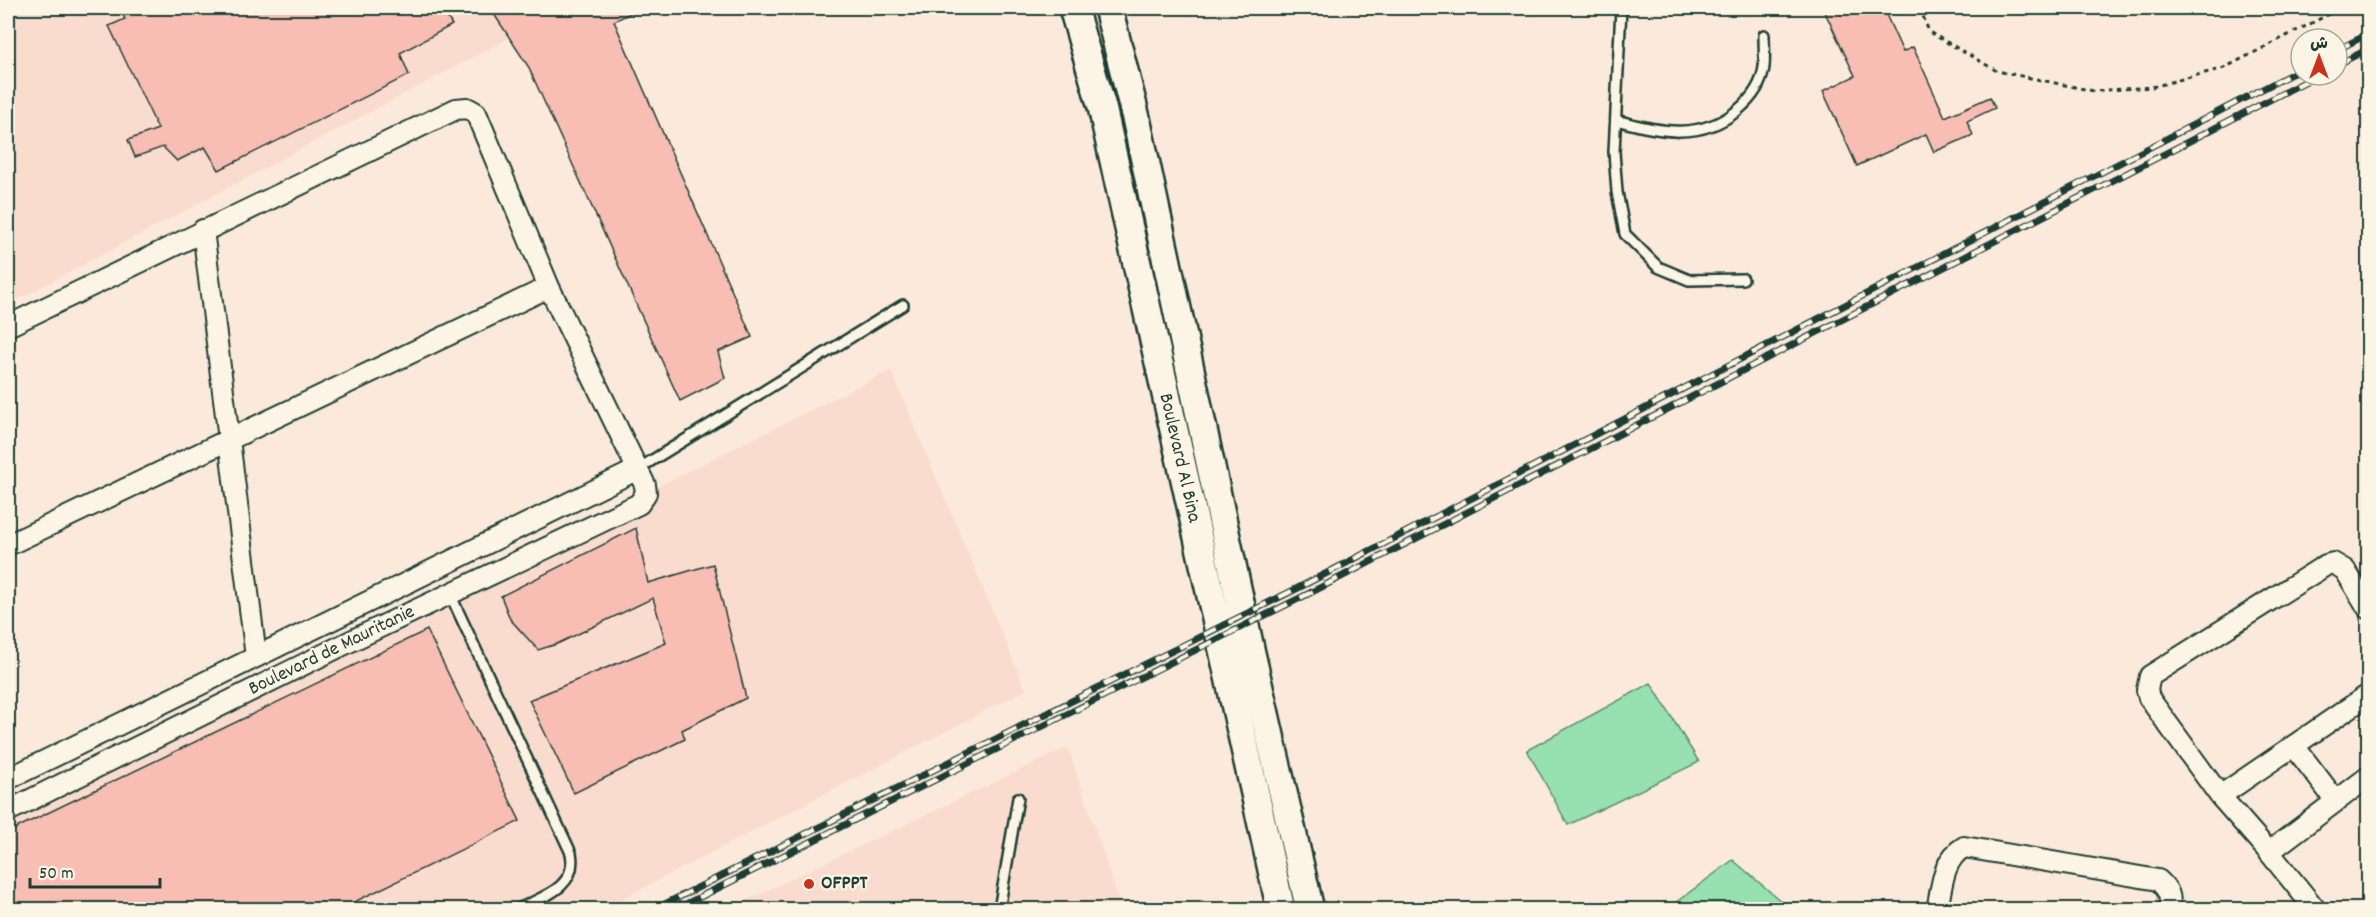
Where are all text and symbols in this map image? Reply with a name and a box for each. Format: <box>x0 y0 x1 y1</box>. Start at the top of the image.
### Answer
north arrow <box>2289 27 2349 87</box>
text: ش <box>2310 33 2328 56</box>
street label: Boulevard Al Bina <box>1151 391 1208 526</box>
street label: Boulevard de Mauritanie <box>244 599 420 703</box>
scale bar <box>30 851 160 889</box>
text: 50 m <box>39 862 74 887</box>
place label: OFPPT <box>821 870 869 898</box>
marker: OFPPT <box>802 877 816 891</box>

